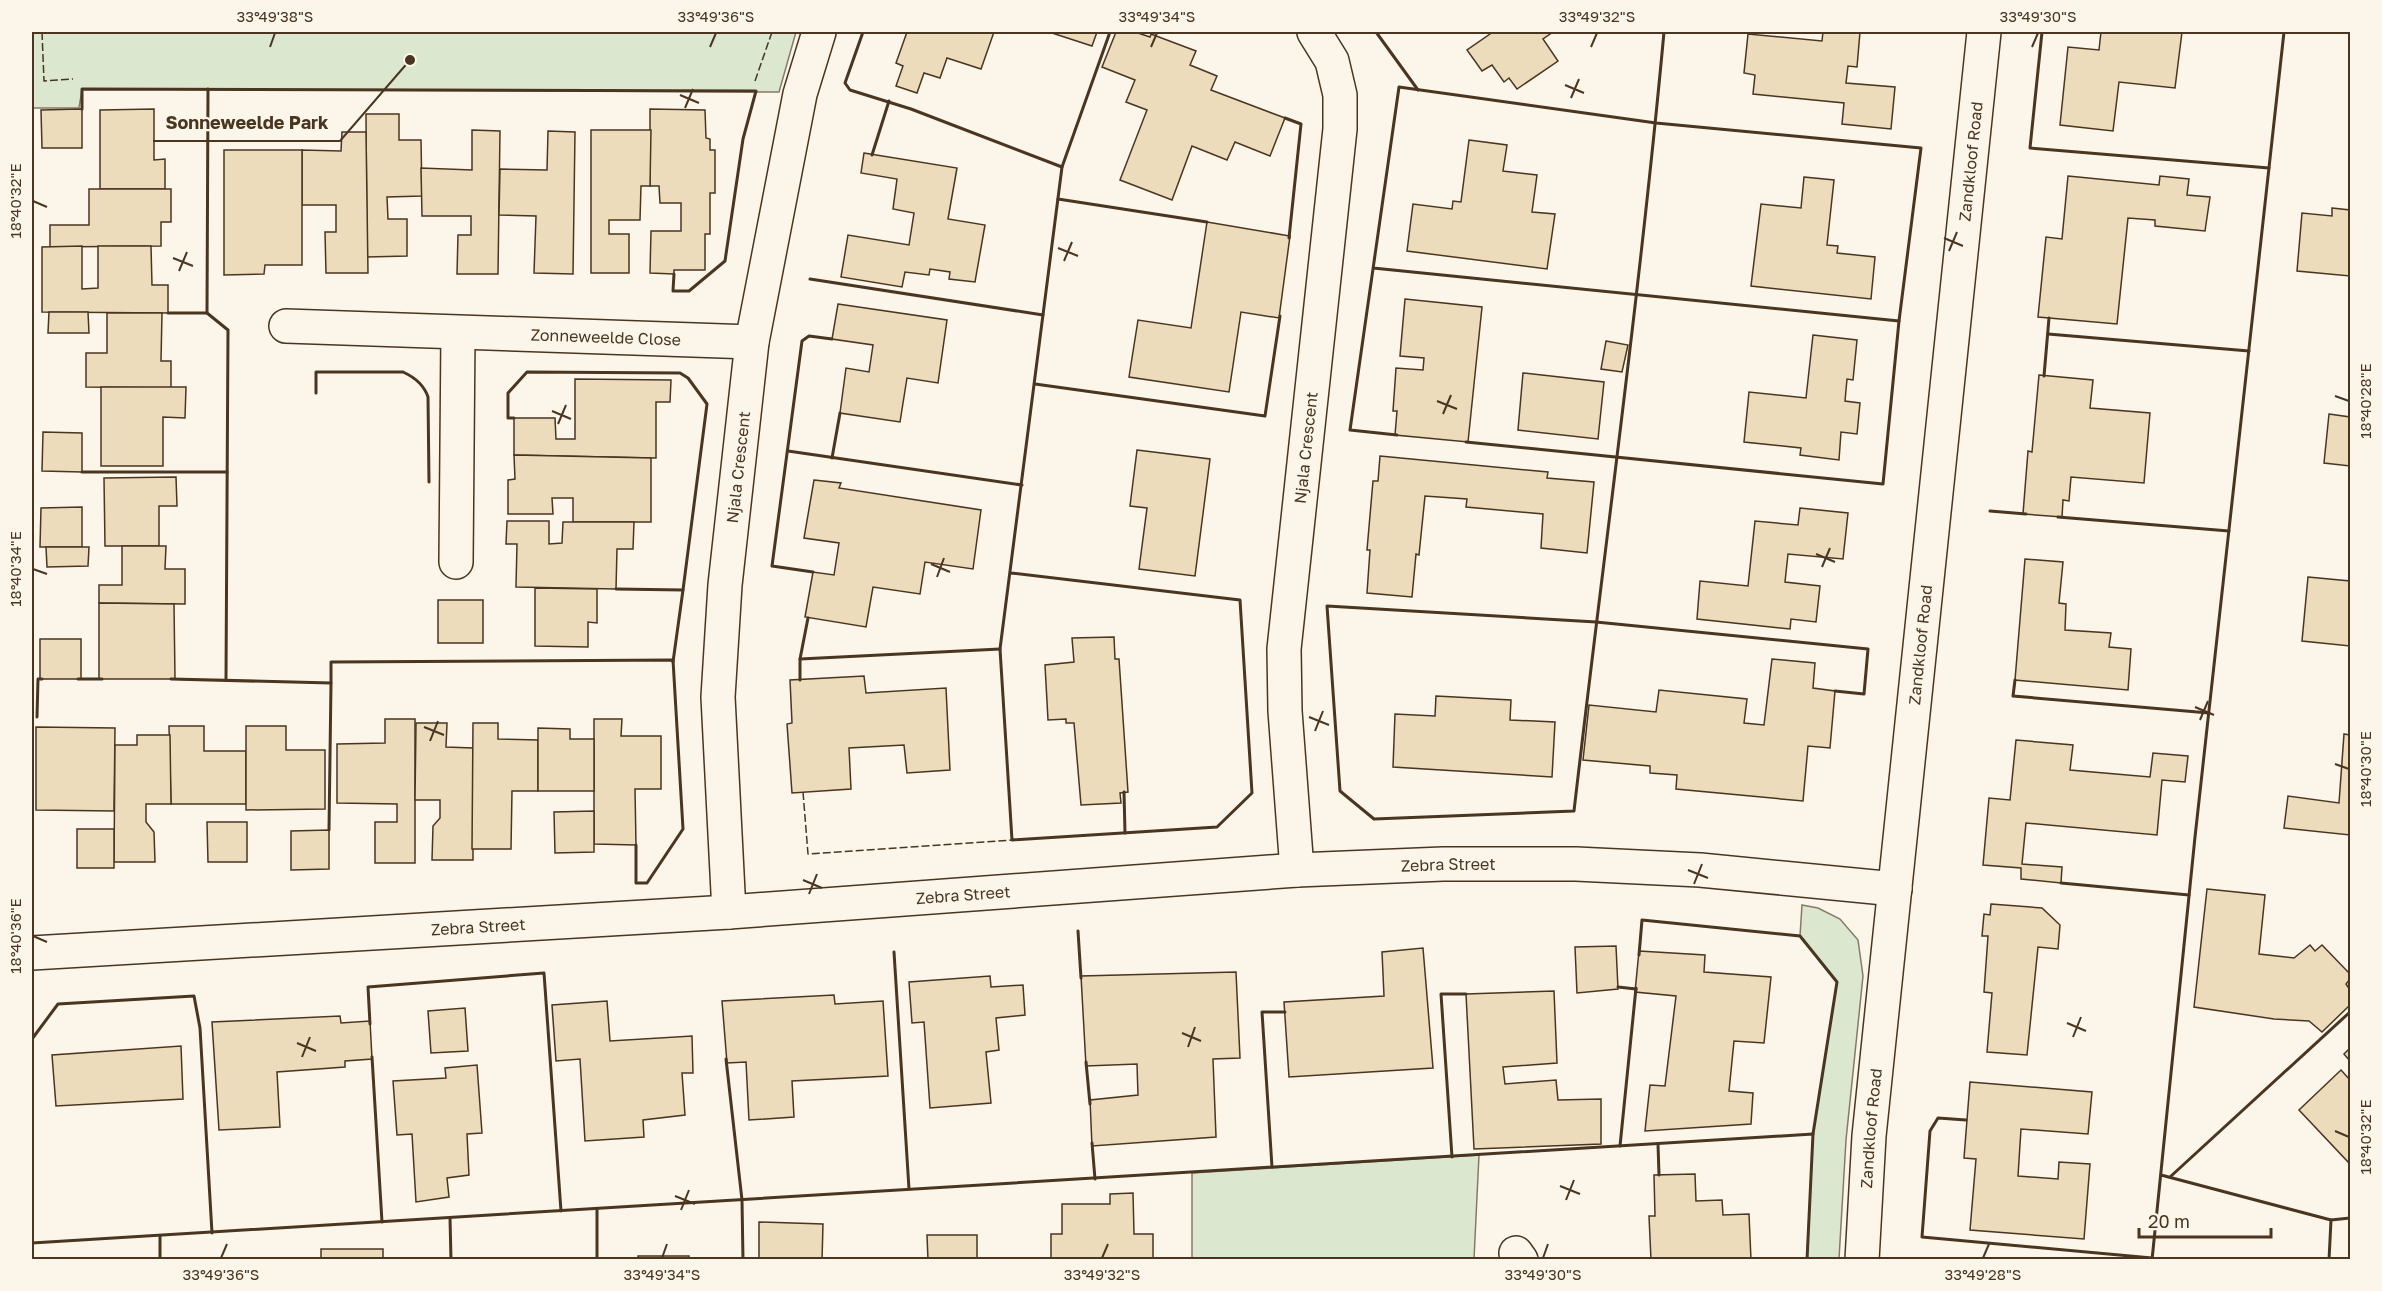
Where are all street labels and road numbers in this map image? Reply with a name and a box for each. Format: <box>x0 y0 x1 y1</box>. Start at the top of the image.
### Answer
street label: Zandkloof Road <box>1954 101 1987 222</box>
street label: Zonneweelde Close <box>530 324 681 350</box>
street label: Njala Crescent <box>1290 391 1322 505</box>
street label: Njala Crescent <box>722 410 754 524</box>
street label: Zandkloof Road <box>1904 584 1936 706</box>
street label: Zebra Street <box>1400 854 1496 876</box>
street label: Zebra Street <box>915 881 1011 908</box>
street label: Zebra Street <box>430 914 526 940</box>
street label: Zandkloof Road <box>1856 1067 1886 1189</box>

